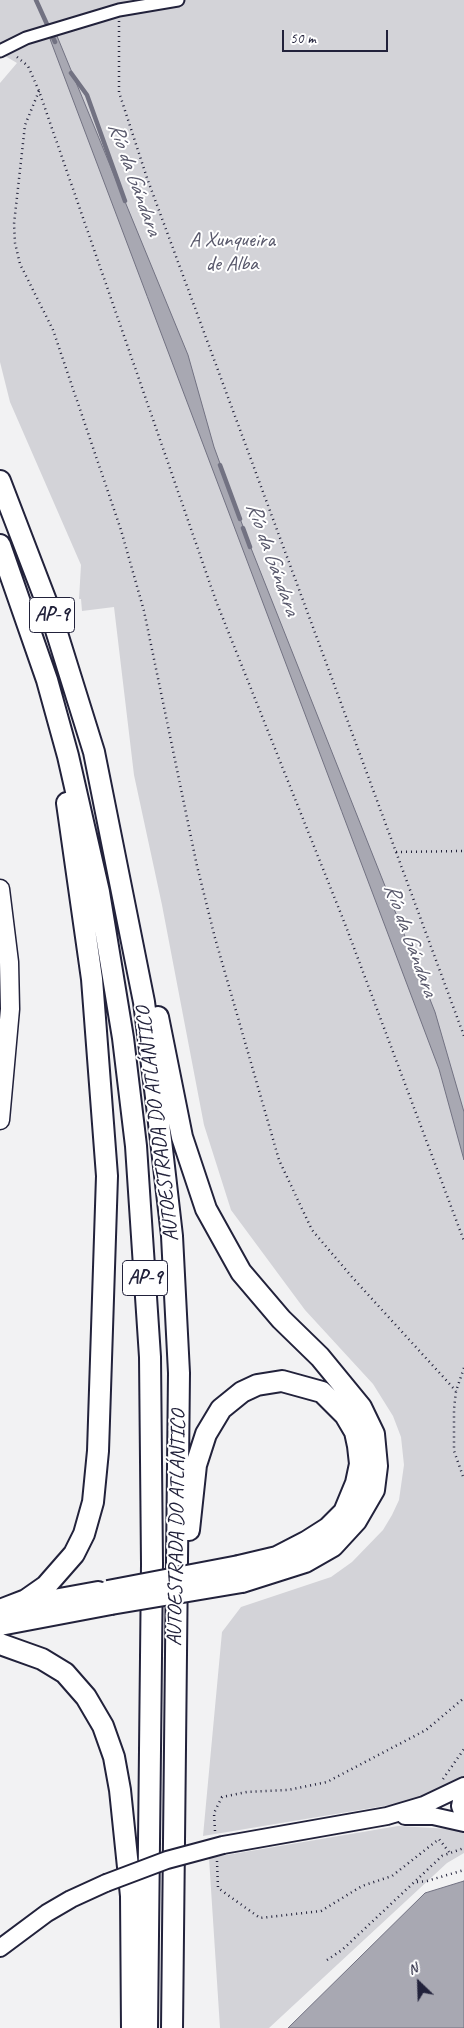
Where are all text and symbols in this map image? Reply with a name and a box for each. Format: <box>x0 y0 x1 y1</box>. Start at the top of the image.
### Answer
scale bar <box>284 20 390 52</box>
text: 50 m <box>290 29 316 48</box>
water label: Río da Gándara <box>101 119 167 239</box>
park label: A Xunqueira de Alba <box>189 227 275 277</box>
water label: Río da Gándara <box>239 499 305 619</box>
road number: AP-9 <box>30 598 74 632</box>
water label: Río da Gándara <box>377 880 443 1000</box>
street label: AUTOESTRADA DO ATLÁNTICO <box>131 1005 185 1243</box>
road number: AP-9 <box>122 1260 168 1296</box>
street label: AUTOESTRADA DO ATLÁNTICO <box>162 1410 192 1646</box>
north arrow <box>394 1958 444 2008</box>
text: N <box>405 1959 420 1978</box>

